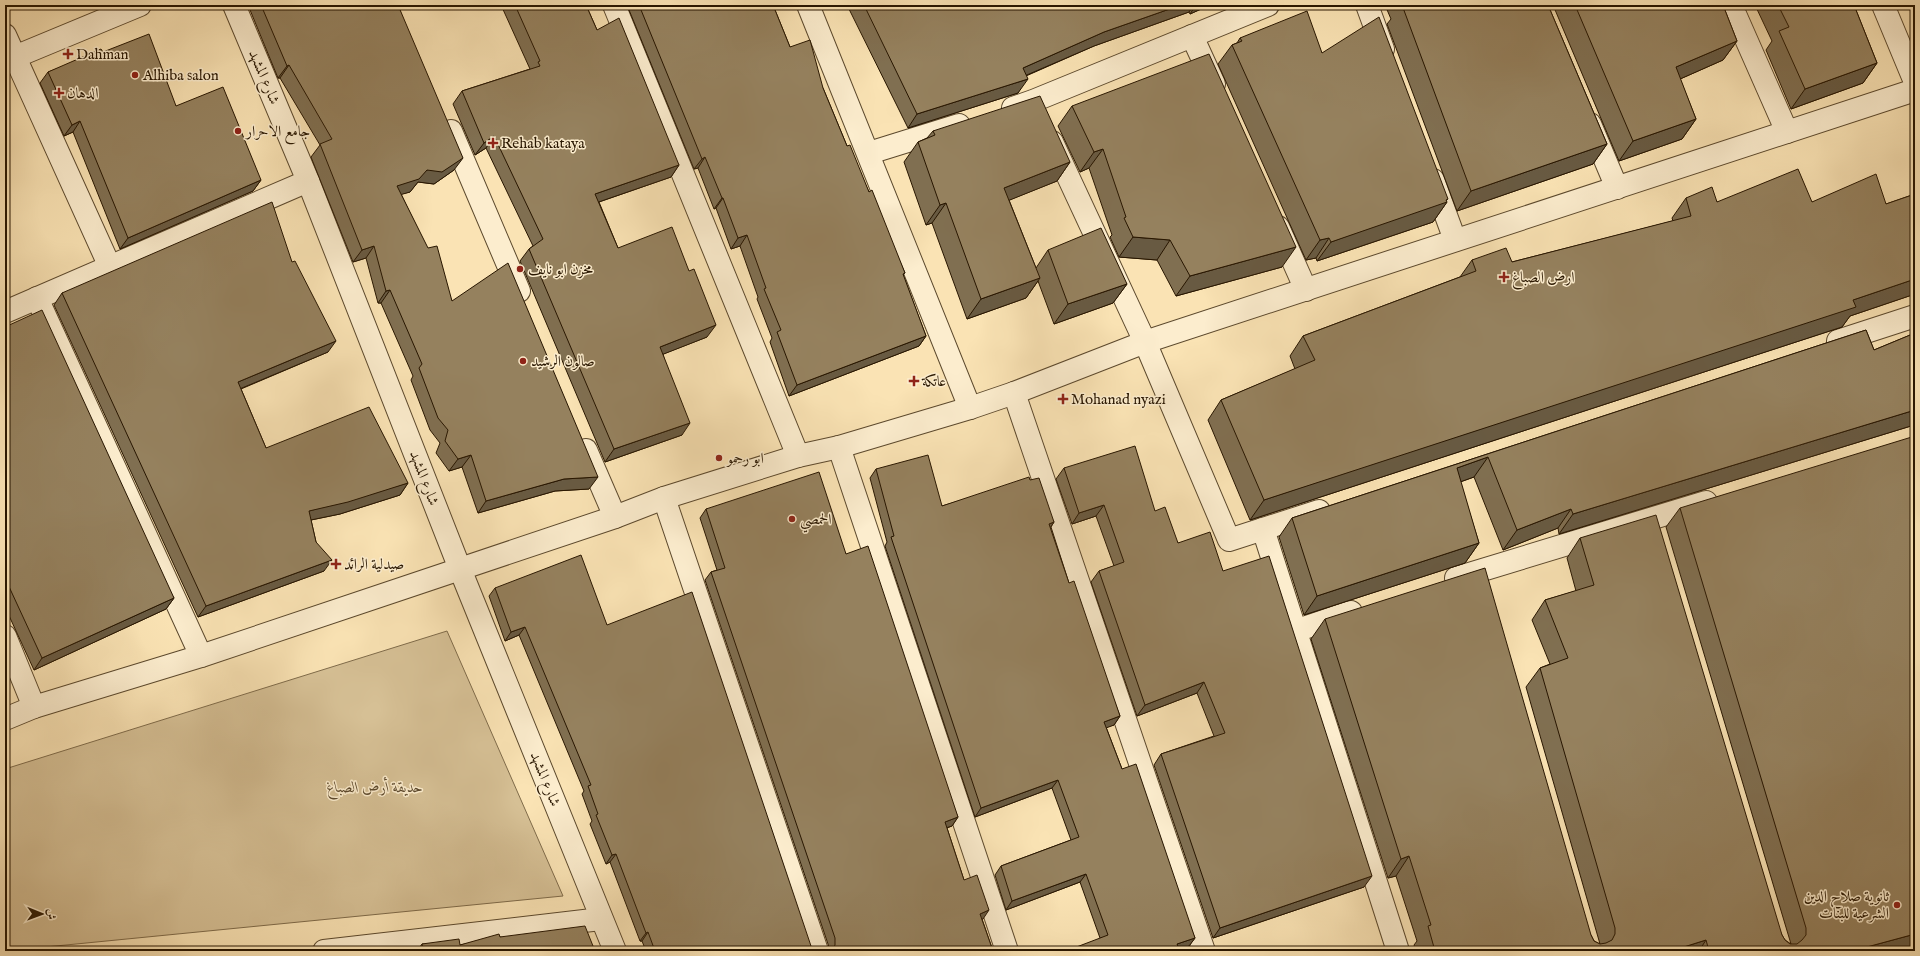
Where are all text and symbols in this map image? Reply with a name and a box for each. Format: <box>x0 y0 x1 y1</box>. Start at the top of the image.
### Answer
place label: Dahman <box>76 45 129 64</box>
street label: شارع المشهد <box>241 47 284 108</box>
marker: Dahman <box>63 49 73 59</box>
place label: Alhiba salon <box>142 66 219 85</box>
marker: Alhiba salon <box>130 70 140 80</box>
place label: الدهان <box>67 84 99 103</box>
marker: الدهان <box>54 88 64 98</box>
place label: جامع الاحرار <box>244 122 310 145</box>
marker: جامع الاحرار <box>233 126 243 136</box>
place label: Rehab kataya <box>501 134 585 153</box>
marker: Rehab kataya <box>488 138 498 148</box>
place label: مخزن ابو نايف <box>528 260 593 279</box>
marker: مخزن ابو نايف <box>515 264 525 274</box>
place label: ارض الصباغ <box>1512 268 1575 290</box>
marker: ارض الصباغ <box>1499 272 1509 282</box>
place label: صالون الرشيد <box>531 352 595 371</box>
marker: صالون الرشيد <box>518 356 528 366</box>
place label: عاتكة <box>921 372 946 391</box>
marker: عاتكة <box>909 376 919 386</box>
place label: Mohanad nyazi <box>1071 390 1166 409</box>
marker: Mohanad nyazi <box>1058 394 1068 404</box>
street label: شارع المشهد <box>402 448 443 509</box>
place label: ابو رحمو <box>725 449 764 468</box>
marker: ابو رحمو <box>714 453 724 463</box>
place label: الحمصي <box>800 510 832 533</box>
marker: الحمصي <box>787 514 797 524</box>
place label: صيدلية الرائد <box>344 555 404 574</box>
marker: صيدلية الرائد <box>331 559 341 569</box>
street label: شارع المشهد <box>523 749 565 810</box>
park label: حديقة أرض الصباغ <box>327 776 423 800</box>
place label: ثانوية صلاح الدين الشرعية للبنات <box>1804 887 1889 923</box>
north arrow <box>22 894 62 934</box>
marker: ثانوية صلاح الدين الشرعية للبنات <box>1892 900 1902 910</box>
text: ش <box>44 909 58 920</box>

